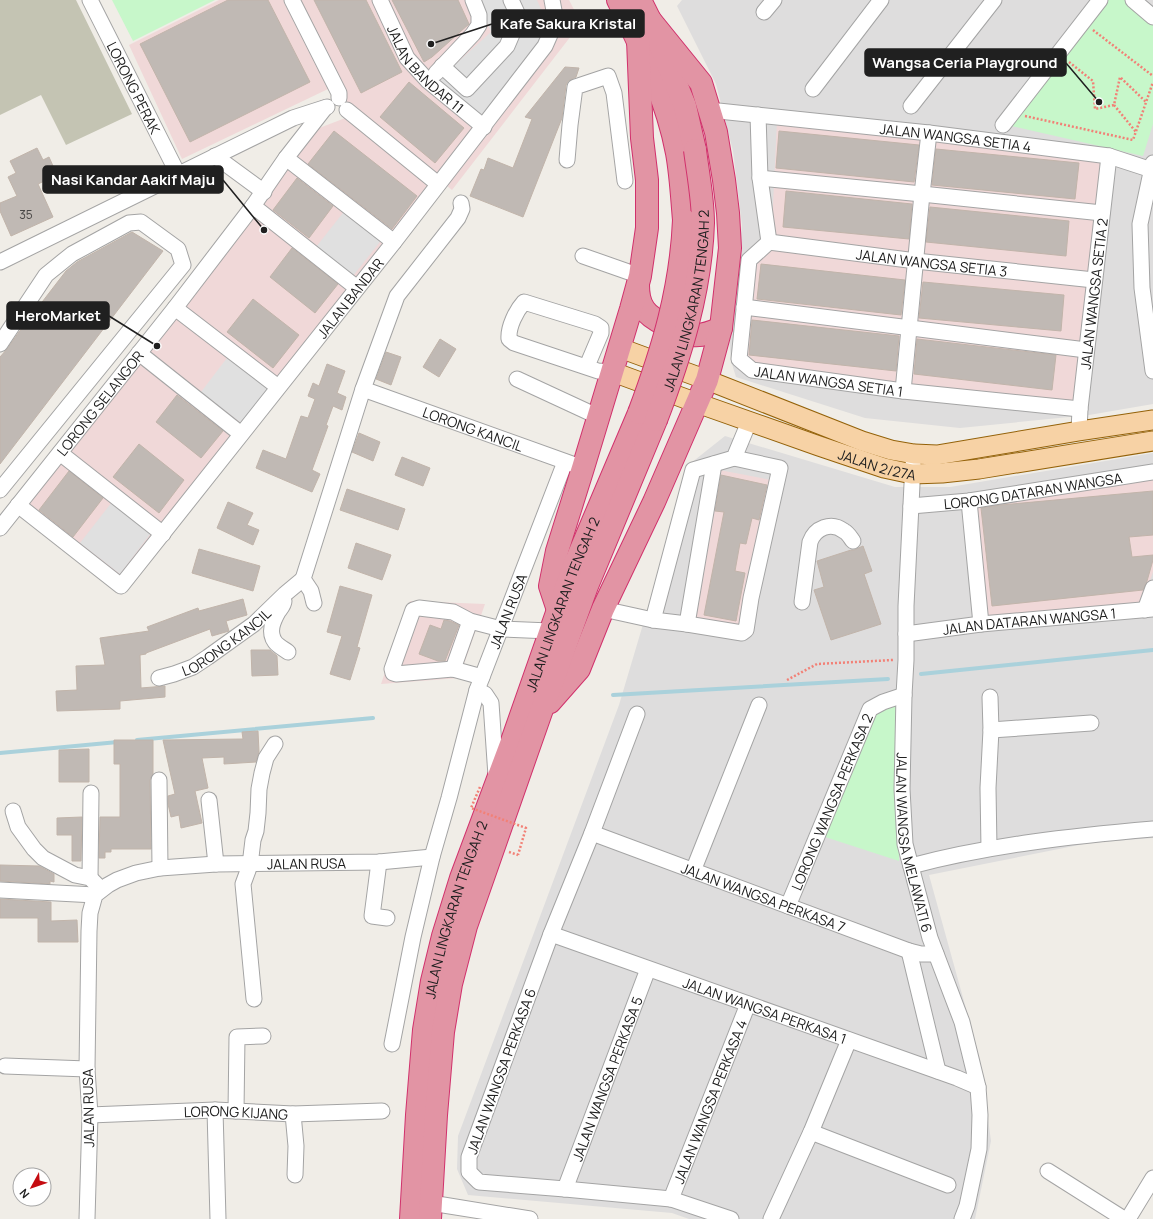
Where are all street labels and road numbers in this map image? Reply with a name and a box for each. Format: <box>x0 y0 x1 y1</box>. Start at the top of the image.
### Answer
street label: JALAN BANDAR 11 <box>383 22 468 117</box>
street label: LORONG PERAK <box>103 38 166 137</box>
street label: JALAN WANGSA SETIA 4 <box>879 118 1032 155</box>
street label: JALAN LINGKARAN TENGAH 2 <box>658 209 713 394</box>
street label: JALAN WANGSA SETIA 2 <box>1075 217 1111 370</box>
street label: JALAN WANGSA SETIA 3 <box>855 244 1008 280</box>
street label: JALAN BANDAR <box>312 254 388 342</box>
street label: LORONG SELANGOR <box>52 346 147 459</box>
street label: JALAN WANGSA SETIA 1 <box>753 361 904 400</box>
street label: LORONG KANCIL <box>420 402 526 455</box>
street label: JALAN 2/27A <box>836 444 918 484</box>
street label: LORONG DATARAN WANGSA <box>943 467 1124 513</box>
street label: JALAN LINGKARAN TENGAH 2 <box>521 514 603 694</box>
street label: JALAN RUSA <box>484 570 531 651</box>
street label: JALAN DATARAN WANGSA 1 <box>941 603 1117 639</box>
street label: LORONG KANCIL <box>179 604 275 680</box>
street label: LORONG WANGSA PERKASA 2 <box>786 711 877 893</box>
street label: JALAN WANGSA MELAWATI 6 <box>892 752 938 934</box>
street label: JALAN LINGKARAN TENGAH 2 <box>420 818 491 1000</box>
street label: JALAN RUSA <box>267 853 346 873</box>
street label: JALAN WANGSA PERKASA 7 <box>679 858 848 936</box>
street label: JALAN WANGSA PERKASA 1 <box>681 972 849 1048</box>
street label: JALAN WANGSA PERKASA 6 <box>462 985 540 1157</box>
street label: JALAN WANGSA PERKASA 5 <box>567 993 646 1164</box>
street label: JALAN WANGSA PERKASA 4 <box>669 1016 751 1186</box>
street label: JALAN RUSA <box>78 1068 98 1148</box>
street label: LORONG KIJANG <box>183 1100 289 1123</box>

